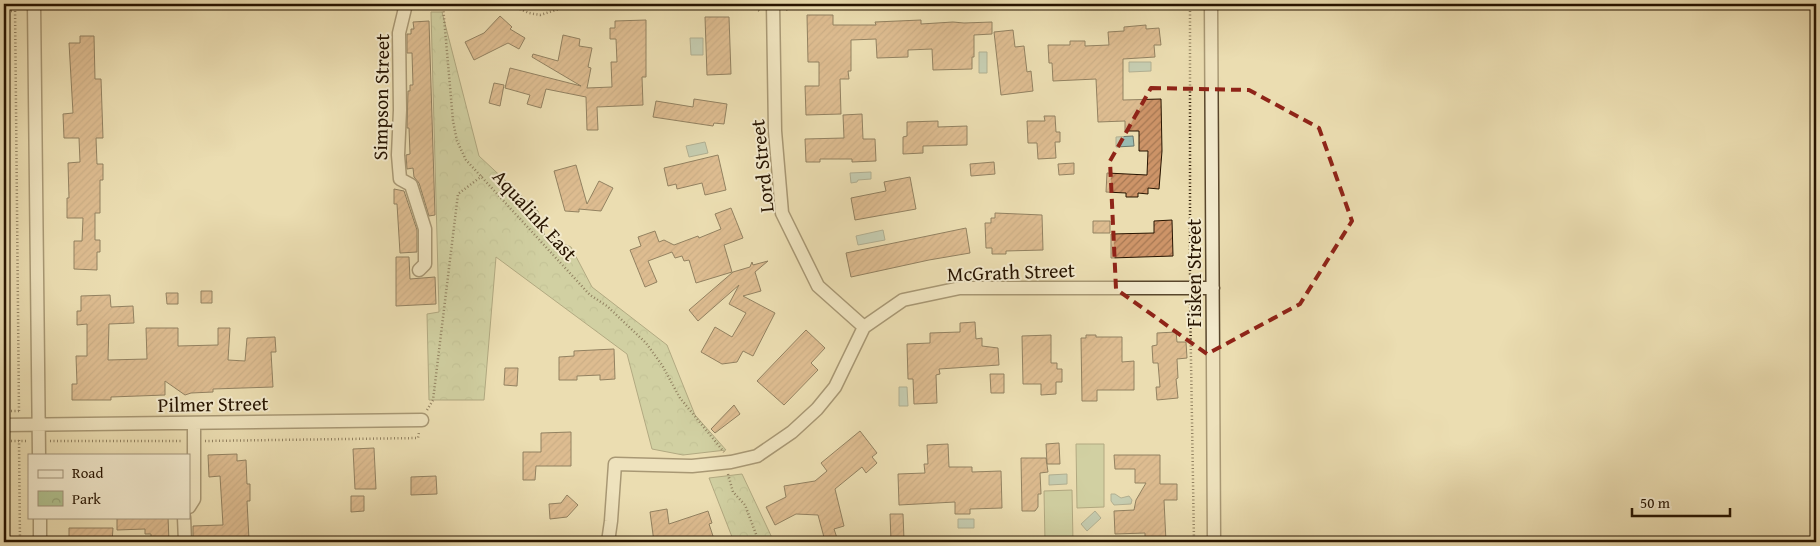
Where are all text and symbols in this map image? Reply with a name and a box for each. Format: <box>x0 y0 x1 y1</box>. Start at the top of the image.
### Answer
street label: Simpson Street <box>365 33 396 161</box>
street label: Lord Street <box>742 118 781 214</box>
street label: Aqualink East <box>486 162 584 267</box>
street label: Fisken Street <box>1179 219 1208 327</box>
street label: McGrath Street <box>947 255 1075 288</box>
street label: Pilmer Street <box>157 388 269 419</box>
legend <box>28 454 190 518</box>
text: Road <box>72 462 103 483</box>
scale bar <box>1632 486 1730 518</box>
text: Park <box>72 488 101 509</box>
text: 50 m <box>1640 492 1671 513</box>

